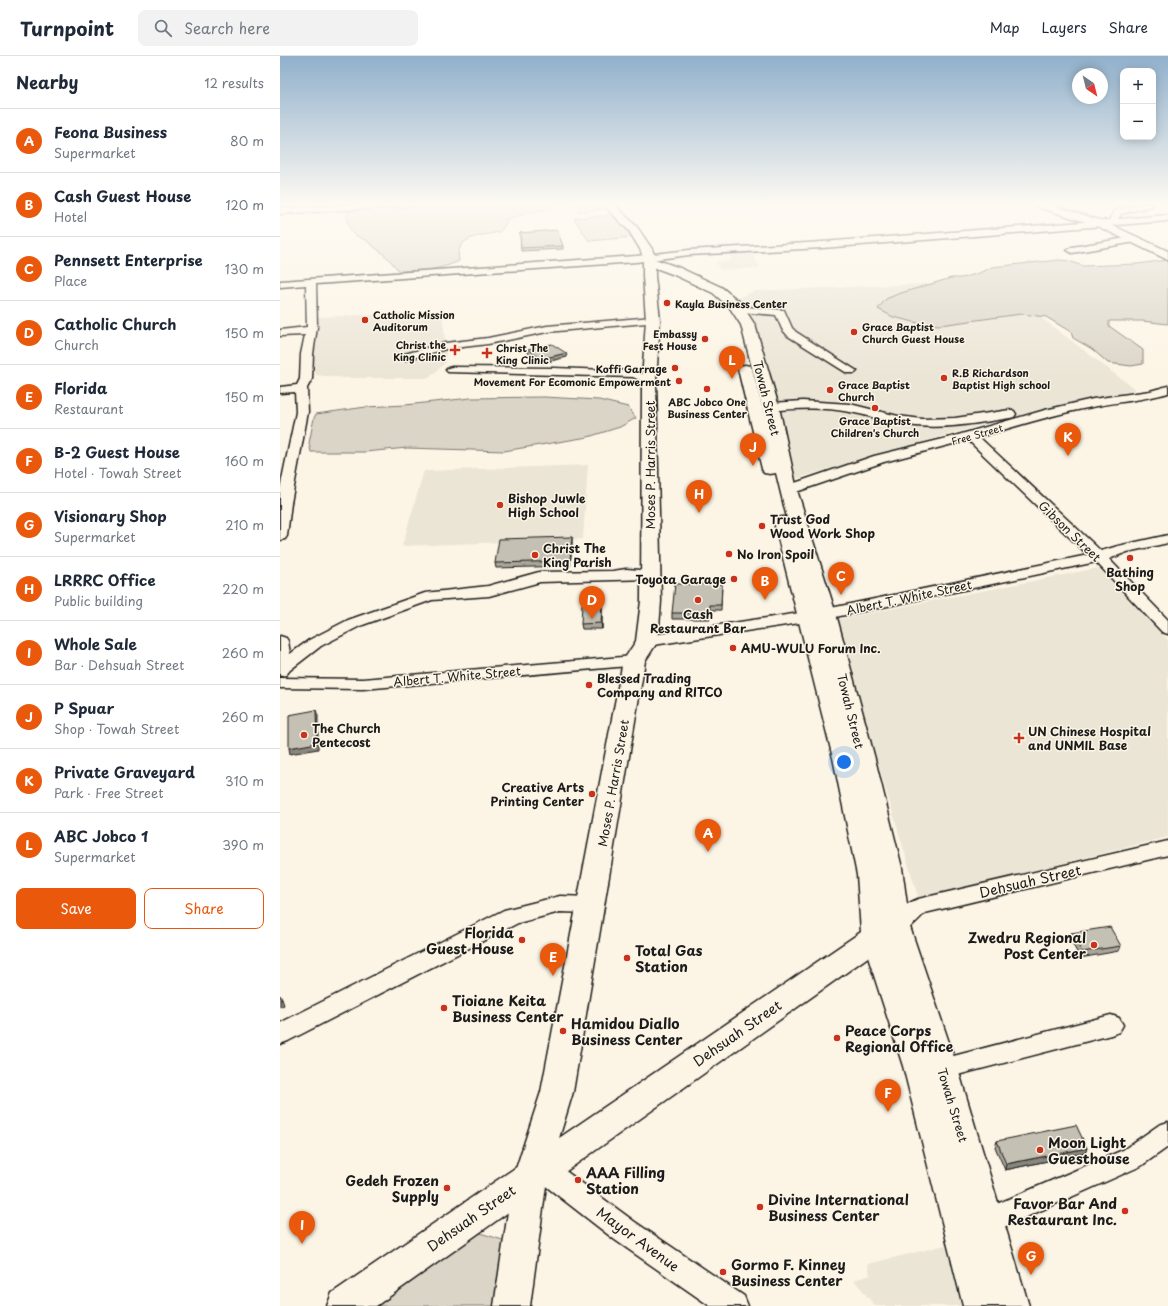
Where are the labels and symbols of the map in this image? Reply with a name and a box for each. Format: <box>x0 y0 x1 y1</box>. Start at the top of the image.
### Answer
north arrow <box>1072 68 1108 104</box>
place label: Kayla Business Center <box>675 296 788 311</box>
marker: Kayla Business Center <box>662 298 672 308</box>
place label: Catholic Mission Auditorum <box>373 307 455 334</box>
marker: Catholic Mission Auditorum <box>360 315 370 325</box>
place label: Grace Baptist Church Guest House <box>862 319 965 346</box>
place label: Embassy Fest House <box>643 326 698 353</box>
marker: Grace Baptist Church Guest House <box>849 327 859 337</box>
marker: Embassy Fest House <box>700 334 710 344</box>
place label: Christ the King Clinic <box>393 337 447 364</box>
place label: Christ The King Clinic <box>496 340 549 367</box>
marker: Christ the King Clinic <box>449 344 461 356</box>
pin: L <box>719 346 745 379</box>
marker: Christ The King Clinic <box>481 347 493 359</box>
street label: Towah Street <box>749 359 785 437</box>
place label: Koffi Garrage <box>596 361 668 376</box>
marker: Koffi Garrage <box>670 363 680 373</box>
place label: R.B Richardson Baptist High school <box>952 365 1050 392</box>
marker: R.B Richardson Baptist High school <box>939 373 949 383</box>
place label: Movement For Ecomonic Empowerment <box>474 374 671 389</box>
marker: Movement For Ecomonic Empowerment <box>674 376 684 386</box>
place label: Grace Baptist Church <box>838 377 910 404</box>
marker: ABC Jobco One Business Center <box>702 384 712 394</box>
marker: Grace Baptist Church <box>825 385 835 395</box>
place label: ABC Jobco One Business Center <box>667 394 748 421</box>
street label: Moses P. Harris Street <box>641 401 659 529</box>
marker: Grace Baptist Children's Church <box>870 403 880 413</box>
place label: Grace Baptist Children's Church <box>831 413 919 440</box>
street label: Free Street <box>949 419 1005 449</box>
pin: K <box>1055 423 1081 456</box>
pin: J <box>740 433 766 466</box>
pin: H <box>686 480 712 513</box>
place label: Bishop Juwle High School <box>508 489 586 521</box>
street label: Gibson Street <box>1035 496 1105 566</box>
marker: Bishop Juwle High School <box>495 500 505 510</box>
place label: Trust God Wood Work Shop <box>770 510 875 542</box>
marker: Trust God Wood Work Shop <box>757 521 767 531</box>
place label: Christ The King Parish <box>543 539 612 571</box>
place label: No Iron Spoil <box>737 545 814 563</box>
marker: No Iron Spoil <box>724 549 734 559</box>
marker: Christ The King Parish <box>530 550 540 560</box>
marker: Bathing Shop <box>1125 553 1135 563</box>
pin: C <box>828 562 854 595</box>
place label: Bathing Shop <box>1106 563 1154 595</box>
pin: B <box>752 567 778 600</box>
place label: Toyota Garage <box>636 570 726 588</box>
marker: Toyota Garage <box>729 574 739 584</box>
street label: Albert T. White Street <box>845 575 973 619</box>
pin: D <box>579 586 605 619</box>
marker: Cash Restaurant Bar <box>693 595 703 605</box>
place label: Cash Restaurant Bar <box>650 605 747 637</box>
place label: AMU-WULU Forum Inc. <box>741 639 881 657</box>
marker: AMU-WULU Forum Inc. <box>728 643 738 653</box>
street label: Albert T. White Street <box>393 661 521 691</box>
place label: Blessed Trading Company and RITCO <box>597 669 723 701</box>
street label: Towah Street <box>833 672 869 750</box>
marker: Blessed Trading Company and RITCO <box>584 680 594 690</box>
street label: Moses P. Harris Street <box>593 718 633 848</box>
place label: The Church Pentecost <box>312 719 381 751</box>
place label: UN Chinese Hospital and UNMIL Base <box>1028 722 1151 754</box>
marker: The Church Pentecost <box>299 730 309 740</box>
marker: UN Chinese Hospital and UNMIL Base <box>1013 732 1025 744</box>
your location <box>834 752 854 772</box>
place label: Creative Arts Printing Center <box>490 778 585 810</box>
marker: Creative Arts Printing Center <box>587 789 597 799</box>
pin: A <box>695 819 721 852</box>
street label: Dehsuah Street <box>977 859 1083 903</box>
place label: Florida Guest House <box>426 922 514 959</box>
place label: Zwedru Regional Post Center <box>968 927 1087 964</box>
marker: Florida Guest House <box>517 935 527 945</box>
place label: Total Gas Station <box>635 940 703 977</box>
marker: Zwedru Regional Post Center <box>1089 940 1099 950</box>
pin: E <box>540 943 566 976</box>
marker: Total Gas Station <box>622 953 632 963</box>
place label: Tioiane Keita Business Center <box>452 990 564 1027</box>
street label: Dehsuah Street <box>688 994 786 1071</box>
marker: Tioiane Keita Business Center <box>439 1003 449 1013</box>
place label: Hamidou Diallo Business Center <box>571 1013 683 1050</box>
place label: Peace Corps Regional Office <box>845 1020 954 1057</box>
marker: Hamidou Diallo Business Center <box>558 1026 568 1036</box>
marker: Peace Corps Regional Office <box>832 1033 842 1043</box>
street label: Towah Street <box>933 1066 973 1144</box>
pin: F <box>875 1079 901 1112</box>
place label: Moon Light Guesthouse <box>1048 1132 1130 1169</box>
marker: Moon Light Guesthouse <box>1035 1145 1045 1155</box>
place label: AAA Filling Station <box>585 1162 665 1199</box>
place label: Gedeh Frozen Supply <box>345 1170 439 1207</box>
marker: AAA Filling Station <box>573 1175 583 1185</box>
street label: Dehsuah Street <box>422 1179 520 1256</box>
marker: Gedeh Frozen Supply <box>442 1183 452 1193</box>
place label: Divine International Business Center <box>768 1189 909 1226</box>
place label: Favor Bar And Restaurant Inc. <box>1007 1193 1117 1230</box>
street label: Mayor Avenue <box>592 1202 684 1276</box>
marker: Divine International Business Center <box>755 1202 765 1212</box>
marker: Favor Bar And Restaurant Inc. <box>1120 1206 1130 1216</box>
pin: I <box>289 1211 315 1244</box>
pin: G <box>1018 1242 1044 1275</box>
place label: Gormo F. Kinney Business Center <box>731 1254 846 1291</box>
marker: Gormo F. Kinney Business Center <box>718 1267 728 1277</box>

